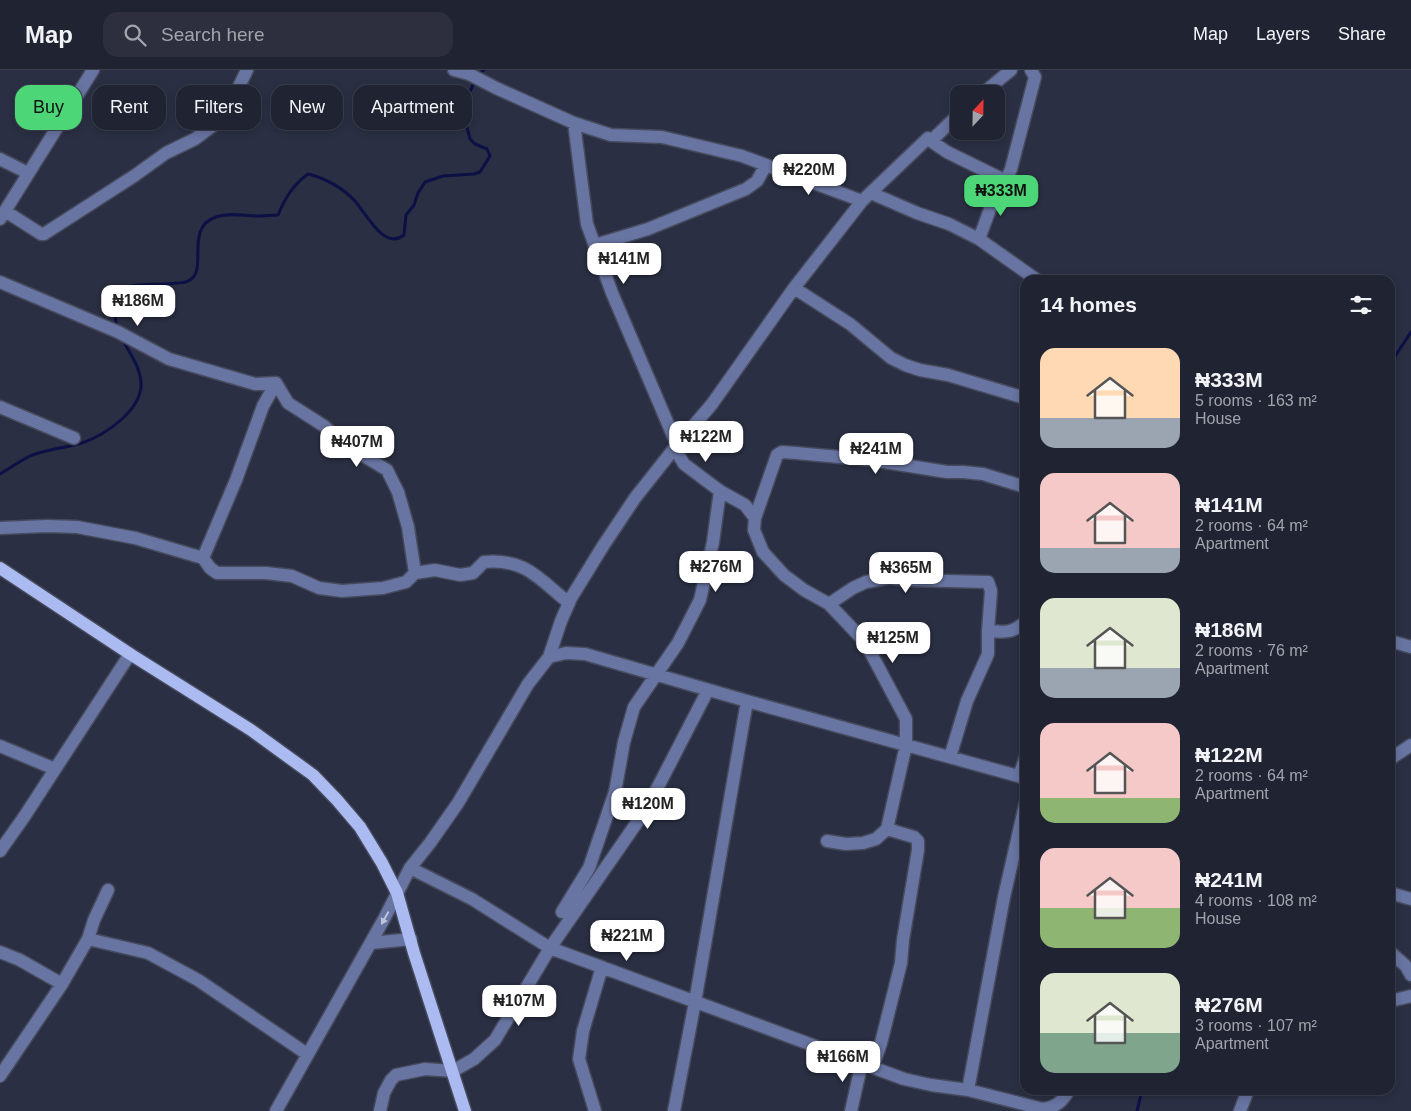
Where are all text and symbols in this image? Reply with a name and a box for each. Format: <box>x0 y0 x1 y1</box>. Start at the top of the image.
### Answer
search box <box>103 12 453 57</box>
text: Map <box>25 21 73 48</box>
icon: search <box>121 21 149 49</box>
text: Search here <box>161 24 265 45</box>
text: Map <box>1193 24 1228 44</box>
text: Layers <box>1256 24 1310 44</box>
text: Share <box>1338 24 1386 44</box>
chip: Buy <box>15 85 82 130</box>
chip: Rent <box>92 85 166 130</box>
chip: Filters <box>176 85 261 130</box>
chip: New <box>271 85 343 130</box>
chip: Apartment <box>353 85 472 130</box>
north arrow <box>950 85 1005 140</box>
map controls <box>950 85 1005 140</box>
pin: ₦220M <box>774 154 844 196</box>
text: ₦220M <box>783 161 835 178</box>
pin: ₦333M <box>966 174 1036 217</box>
text: ₦333M <box>975 182 1027 199</box>
pin: ₦141M <box>589 242 659 285</box>
text: ₦141M <box>598 250 650 267</box>
pin: ₦186M <box>103 284 173 327</box>
icon: filters <box>1347 291 1375 319</box>
text: ₦186M <box>112 292 164 309</box>
text: 14 homes <box>1040 293 1137 316</box>
icon: home <box>1080 368 1140 428</box>
text: ₦333M <box>1195 368 1263 391</box>
text: 5 rooms · 163 m² <box>1195 392 1317 409</box>
text: House <box>1195 410 1241 427</box>
pin: ₦122M <box>671 420 741 463</box>
pin: ₦407M <box>322 426 392 468</box>
text: ₦122M <box>680 428 732 445</box>
pin: ₦241M <box>841 432 911 475</box>
text: ₦407M <box>331 433 383 450</box>
text: ₦241M <box>850 440 902 457</box>
icon: home <box>1080 493 1140 553</box>
text: ₦141M <box>1195 493 1263 516</box>
text: 2 rooms · 64 m² <box>1195 517 1308 534</box>
text: Apartment <box>1195 535 1269 552</box>
pin: ₦276M <box>681 550 751 593</box>
pin: ₦365M <box>871 552 941 594</box>
text: ₦276M <box>690 558 742 575</box>
text: ₦365M <box>880 559 932 576</box>
icon: home <box>1080 618 1140 678</box>
text: ₦186M <box>1195 618 1263 641</box>
pin: ₦125M <box>858 622 928 664</box>
text: ₦125M <box>867 629 919 646</box>
text: 2 rooms · 76 m² <box>1195 642 1308 659</box>
text: Apartment <box>1195 660 1269 677</box>
icon: home <box>1080 743 1140 803</box>
text: ₦122M <box>1195 743 1263 766</box>
text: 2 rooms · 64 m² <box>1195 767 1308 784</box>
text: Apartment <box>1195 785 1269 802</box>
pin: ₦120M <box>613 788 683 830</box>
text: ₦120M <box>622 795 674 812</box>
icon: home <box>1080 868 1140 928</box>
text: ₦241M <box>1195 868 1263 891</box>
text: 4 rooms · 108 m² <box>1195 892 1317 909</box>
text: House <box>1195 910 1241 927</box>
one-way arrow <box>380 912 389 925</box>
pin: ₦221M <box>592 920 662 962</box>
text: ₦221M <box>601 927 653 944</box>
pin: ₦107M <box>484 984 554 1027</box>
text: ₦107M <box>493 992 545 1009</box>
icon: home <box>1080 993 1140 1053</box>
text: ₦276M <box>1195 993 1263 1016</box>
text: 3 rooms · 107 m² <box>1195 1017 1317 1034</box>
text: Apartment <box>1195 1035 1269 1052</box>
pin: ₦166M <box>808 1040 878 1083</box>
text: ₦166M <box>817 1048 869 1065</box>

